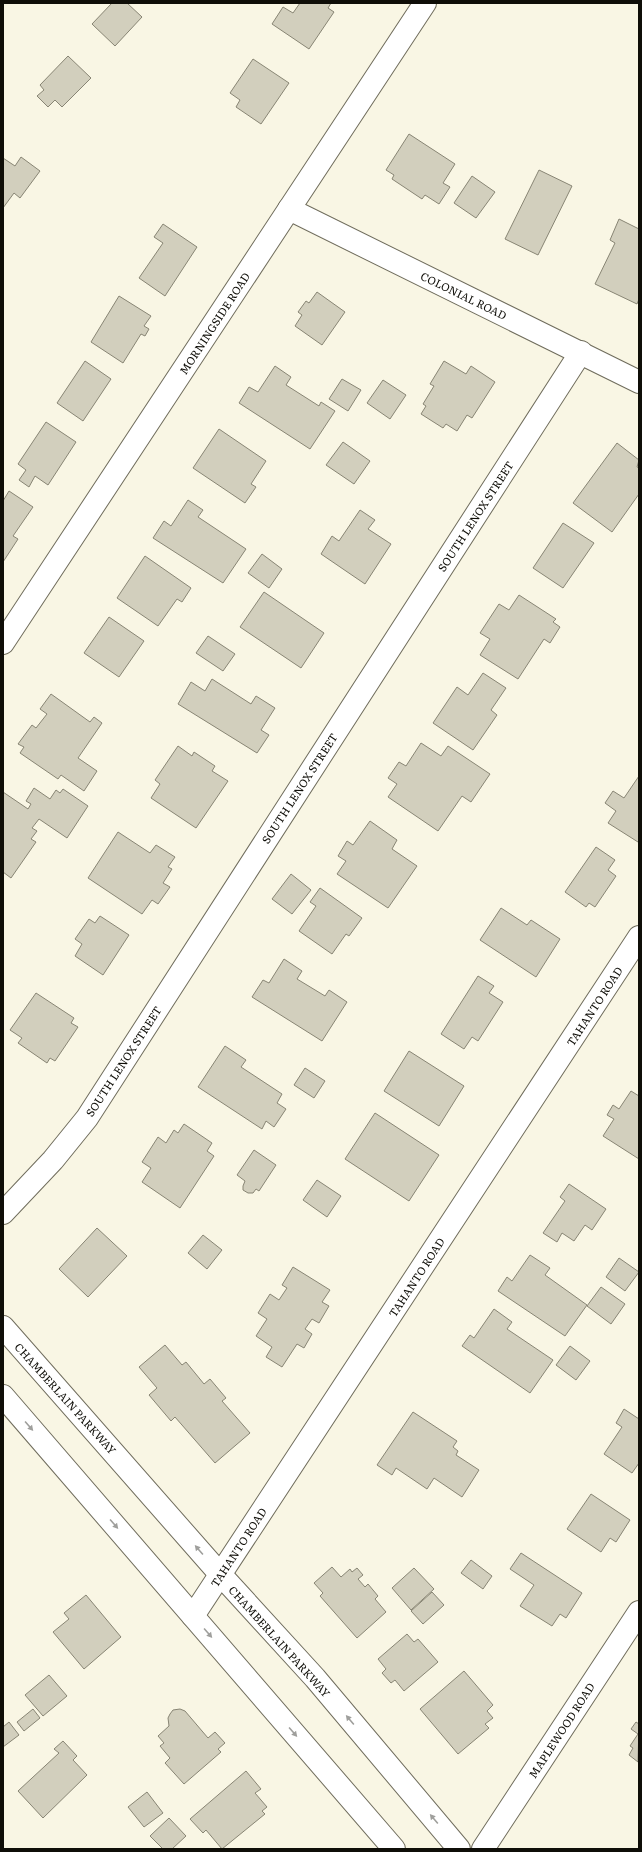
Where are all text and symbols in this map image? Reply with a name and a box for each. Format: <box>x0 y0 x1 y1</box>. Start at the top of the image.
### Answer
street label: COLONIAL ROAD <box>418 267 510 323</box>
street label: MORNINGSIDE ROAD <box>175 269 253 377</box>
street label: SOUTH LENOX STREET <box>433 458 517 574</box>
street label: SOUTH LENOX STREET <box>257 730 341 846</box>
street label: TAHANTO ROAD <box>562 963 626 1049</box>
street label: SOUTH LENOX STREET <box>81 1003 165 1119</box>
street label: TAHANTO ROAD <box>384 1234 448 1320</box>
street label: CHAMBERLAIN PARKWAY <box>12 1339 121 1457</box>
one-way arrow <box>24 1421 33 1431</box>
street label: TAHANTO ROAD <box>206 1504 270 1590</box>
one-way arrow <box>109 1519 118 1530</box>
one-way arrow <box>194 1544 203 1555</box>
street label: CHAMBERLAIN PARKWAY <box>226 1582 335 1700</box>
one-way arrow <box>203 1628 212 1639</box>
street label: MAPLEWOOD ROAD <box>524 1679 598 1781</box>
one-way arrow <box>346 1714 355 1725</box>
one-way arrow <box>288 1726 297 1737</box>
one-way arrow <box>430 1814 439 1825</box>

